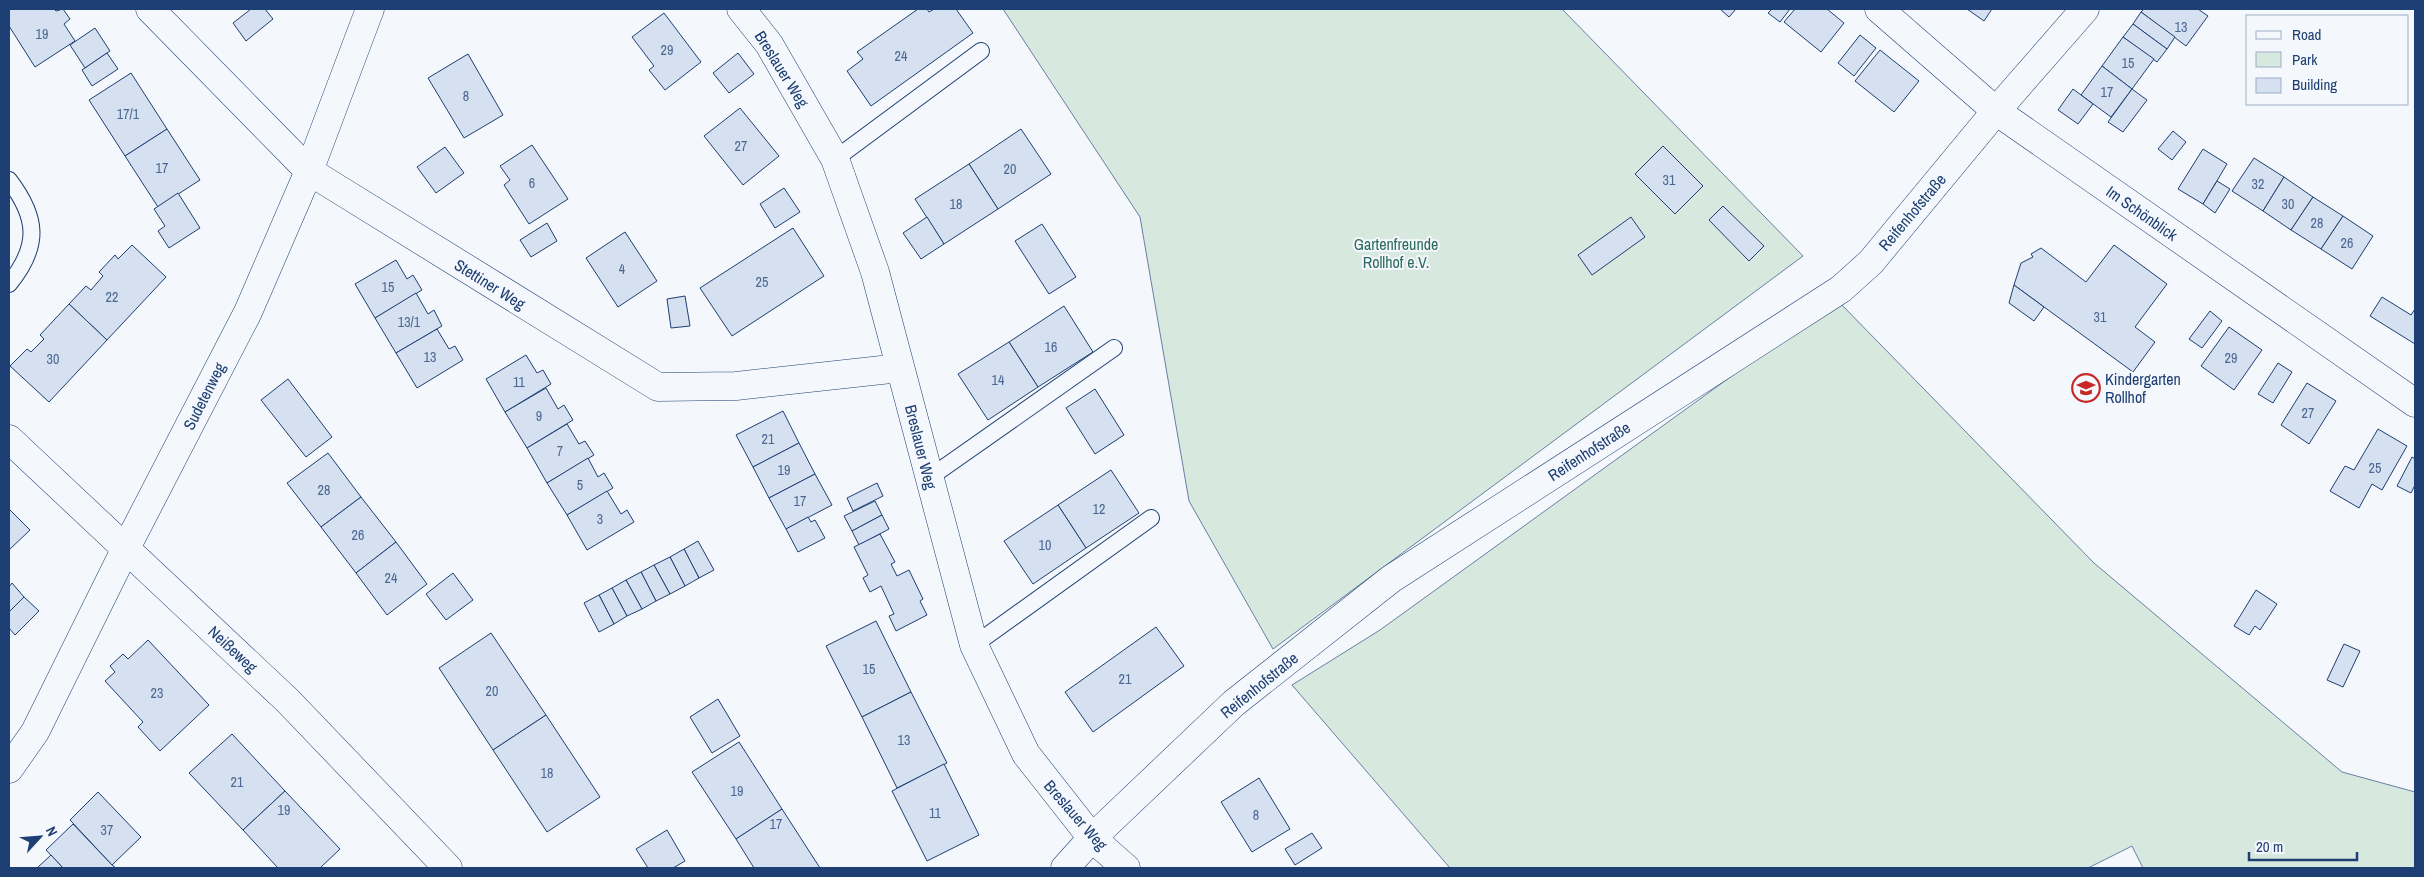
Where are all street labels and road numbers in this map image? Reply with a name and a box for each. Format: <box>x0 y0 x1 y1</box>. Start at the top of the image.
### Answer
street label: Breslauer Weg <box>750 26 815 112</box>
street label: Reifenhofstraße <box>1873 169 1951 255</box>
street label: Im Schönblick <box>2102 180 2182 246</box>
street label: Stettiner Weg <box>450 253 530 315</box>
street label: Sudetenweg <box>178 358 231 433</box>
street label: Breslauer Weg <box>900 402 942 492</box>
street label: Reifenhofstraße <box>1544 416 1634 486</box>
street label: Neißeweg <box>204 621 263 678</box>
street label: Reifenhofstraße <box>1216 647 1302 723</box>
street label: Breslauer Weg <box>1039 775 1113 855</box>

